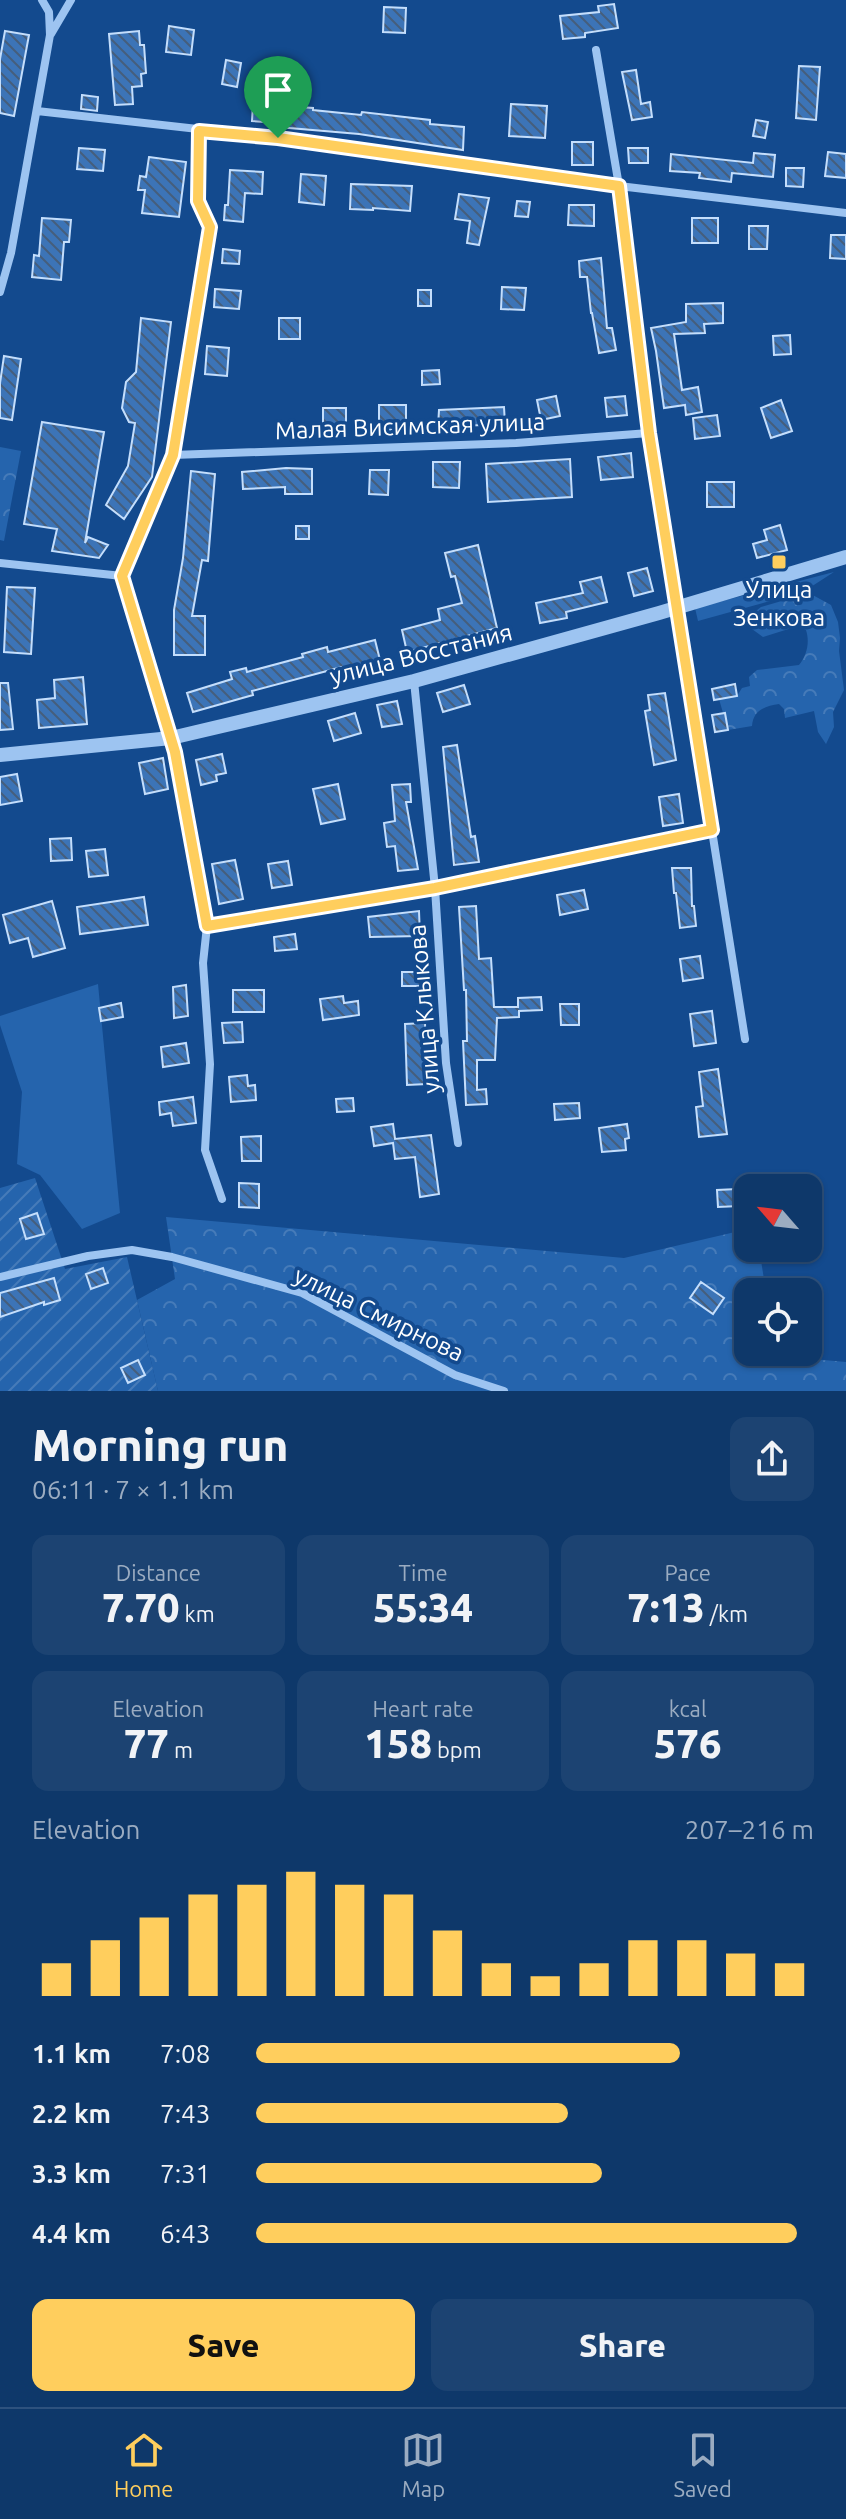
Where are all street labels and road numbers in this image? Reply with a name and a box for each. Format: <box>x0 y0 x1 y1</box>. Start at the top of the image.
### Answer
street label: Малая Висимская улица <box>275 408 545 444</box>
street label: улица Восстания <box>327 618 515 690</box>
street label: улица Клыкова <box>403 923 445 1095</box>
street label: улица Смирнова <box>290 1261 468 1367</box>

